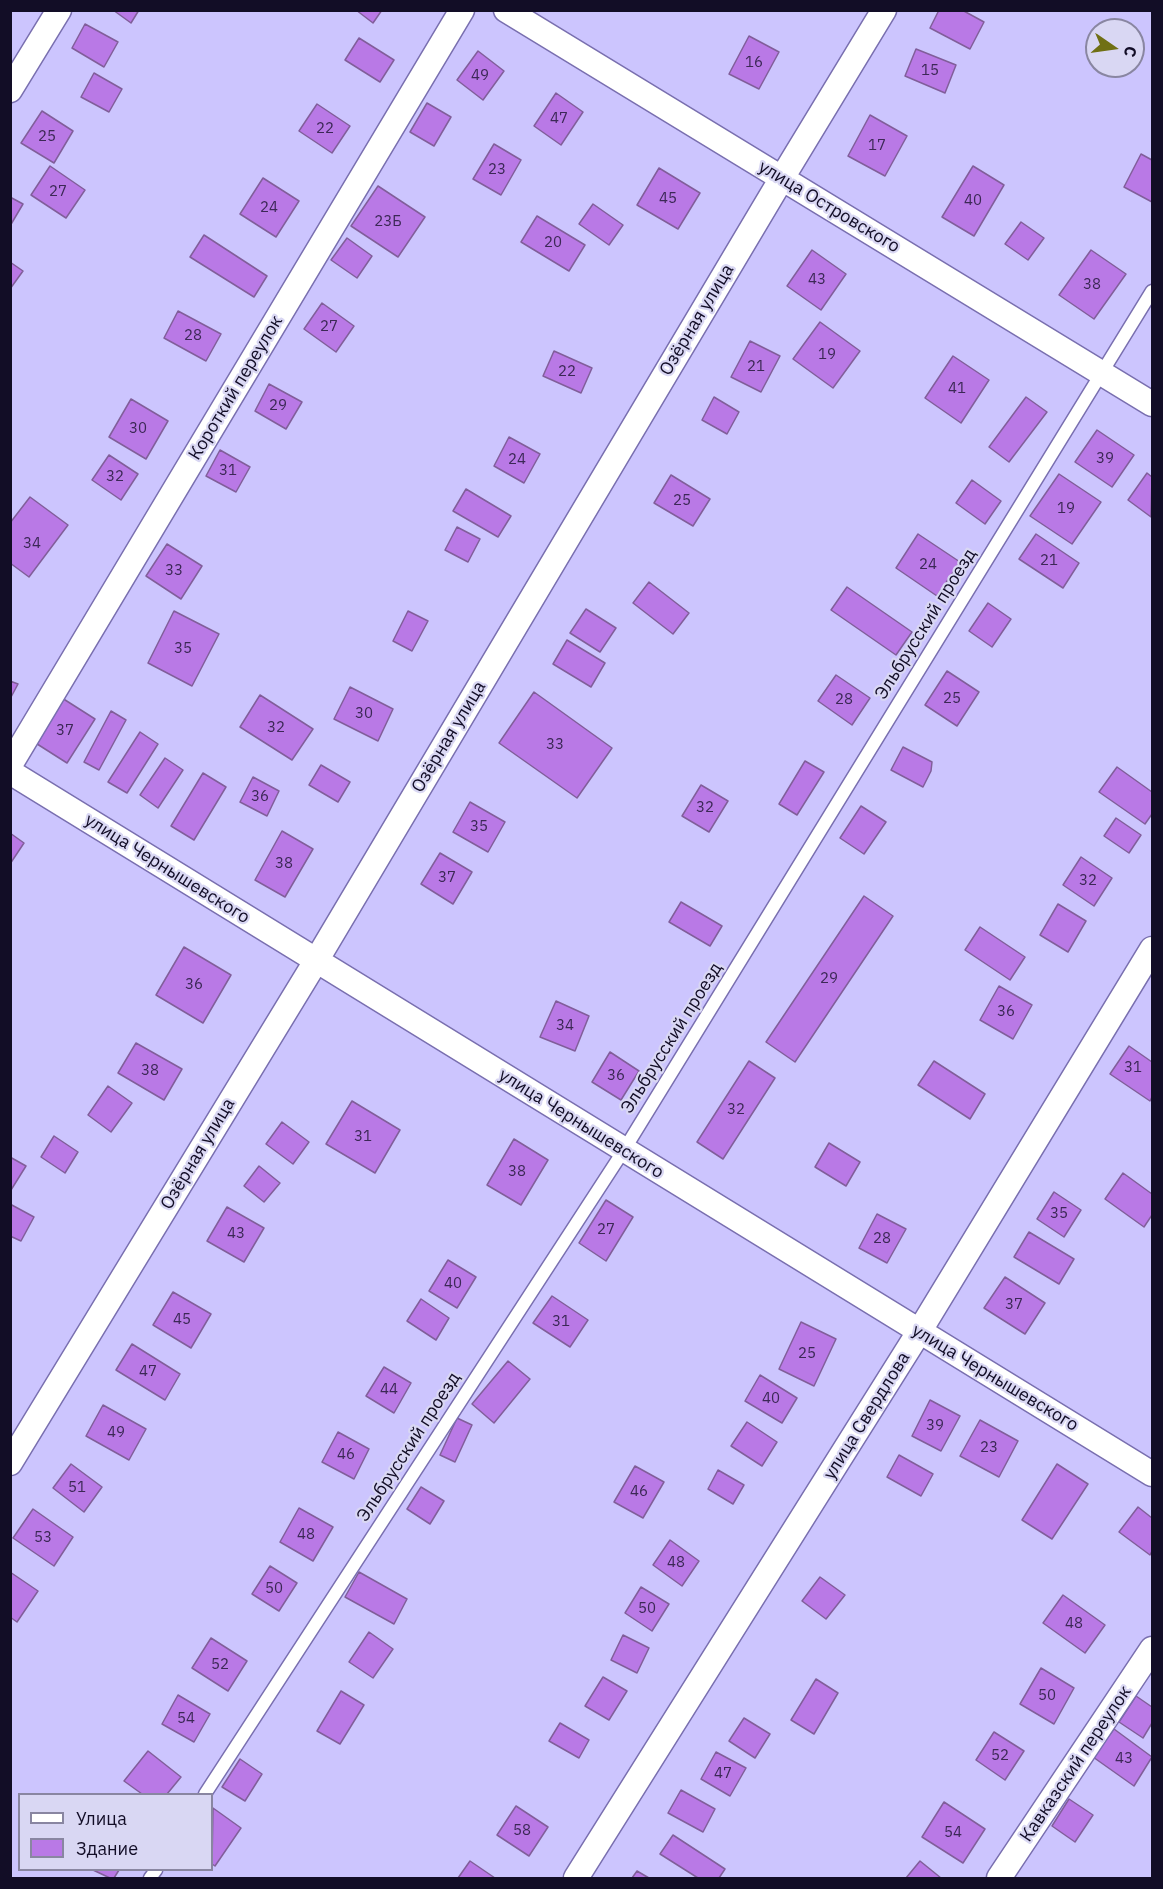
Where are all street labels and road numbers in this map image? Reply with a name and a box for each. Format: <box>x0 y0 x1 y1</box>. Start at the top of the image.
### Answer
street label: улица Островского <box>754 156 904 258</box>
street label: Озёрная улица <box>655 260 739 380</box>
street label: Короткий переулок <box>184 312 288 464</box>
street label: Эльбрусский проезд <box>871 545 981 703</box>
street label: Озёрная улица <box>407 677 491 797</box>
street label: улица Чернышевского <box>81 809 253 929</box>
street label: Эльбрусский проезд <box>617 959 727 1117</box>
street label: улица Чернышевского <box>495 1064 667 1184</box>
street label: Озёрная улица <box>156 1094 240 1214</box>
street label: улица Чернышевского <box>908 1320 1082 1436</box>
street label: улица Свердлова <box>819 1348 915 1484</box>
street label: Эльбрусский проезд <box>353 1368 465 1526</box>
street label: Кавказский переулок <box>1016 1682 1136 1846</box>

